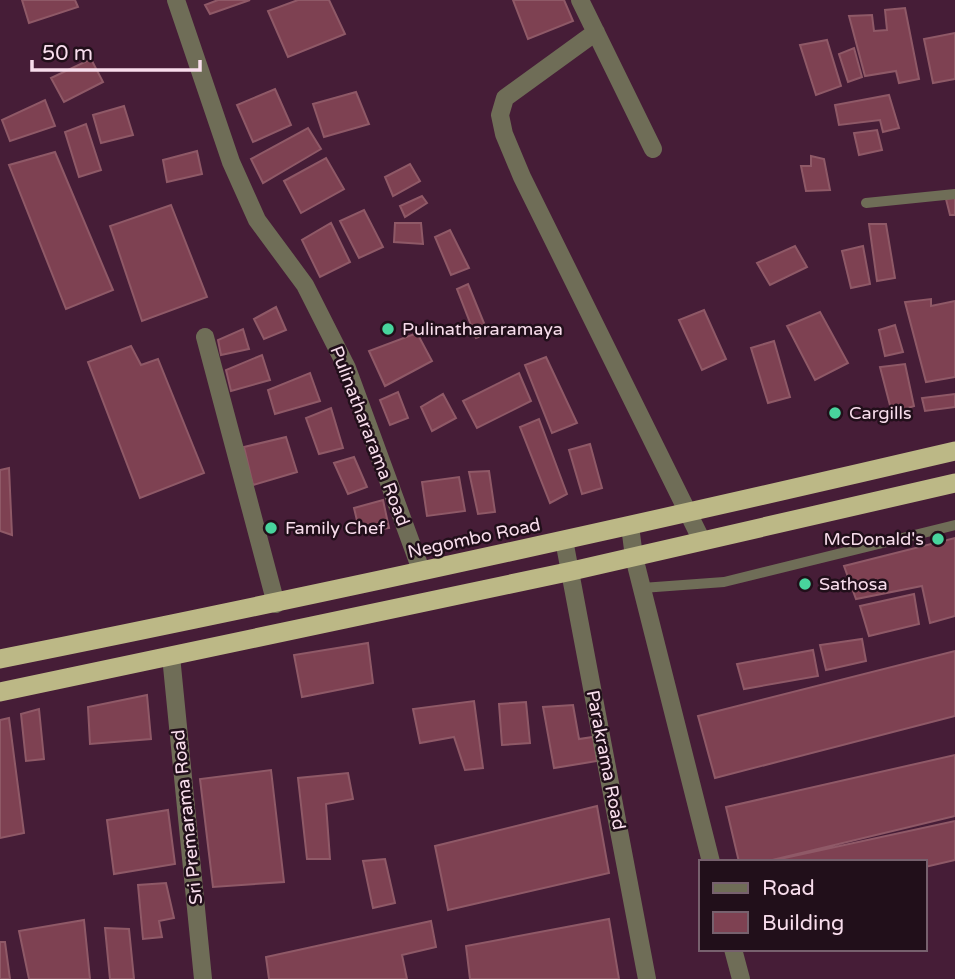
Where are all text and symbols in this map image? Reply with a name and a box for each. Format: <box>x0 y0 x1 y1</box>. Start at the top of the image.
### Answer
scale bar <box>32 28 200 72</box>
text: 50 m <box>42 41 93 66</box>
place label: Pulinathararamaya <box>402 318 563 340</box>
marker: Pulinathararamaya <box>380 321 396 337</box>
street label: Pulinathararama Road <box>325 343 415 529</box>
place label: Cargills <box>849 402 912 424</box>
marker: Cargills <box>827 405 843 421</box>
street label: Negombo Road <box>405 513 543 563</box>
place label: Family Chef <box>285 517 385 539</box>
marker: Family Chef <box>263 520 279 536</box>
place label: McDonald's <box>824 528 924 550</box>
marker: McDonald's <box>930 531 946 547</box>
place label: Sathosa <box>819 573 888 595</box>
marker: Sathosa <box>797 576 813 592</box>
street label: Parakrama Road <box>582 688 630 832</box>
street label: Sri Premarama Road <box>167 728 207 906</box>
legend <box>699 860 927 951</box>
text: Road <box>762 876 815 901</box>
text: Building <box>762 911 844 936</box>

